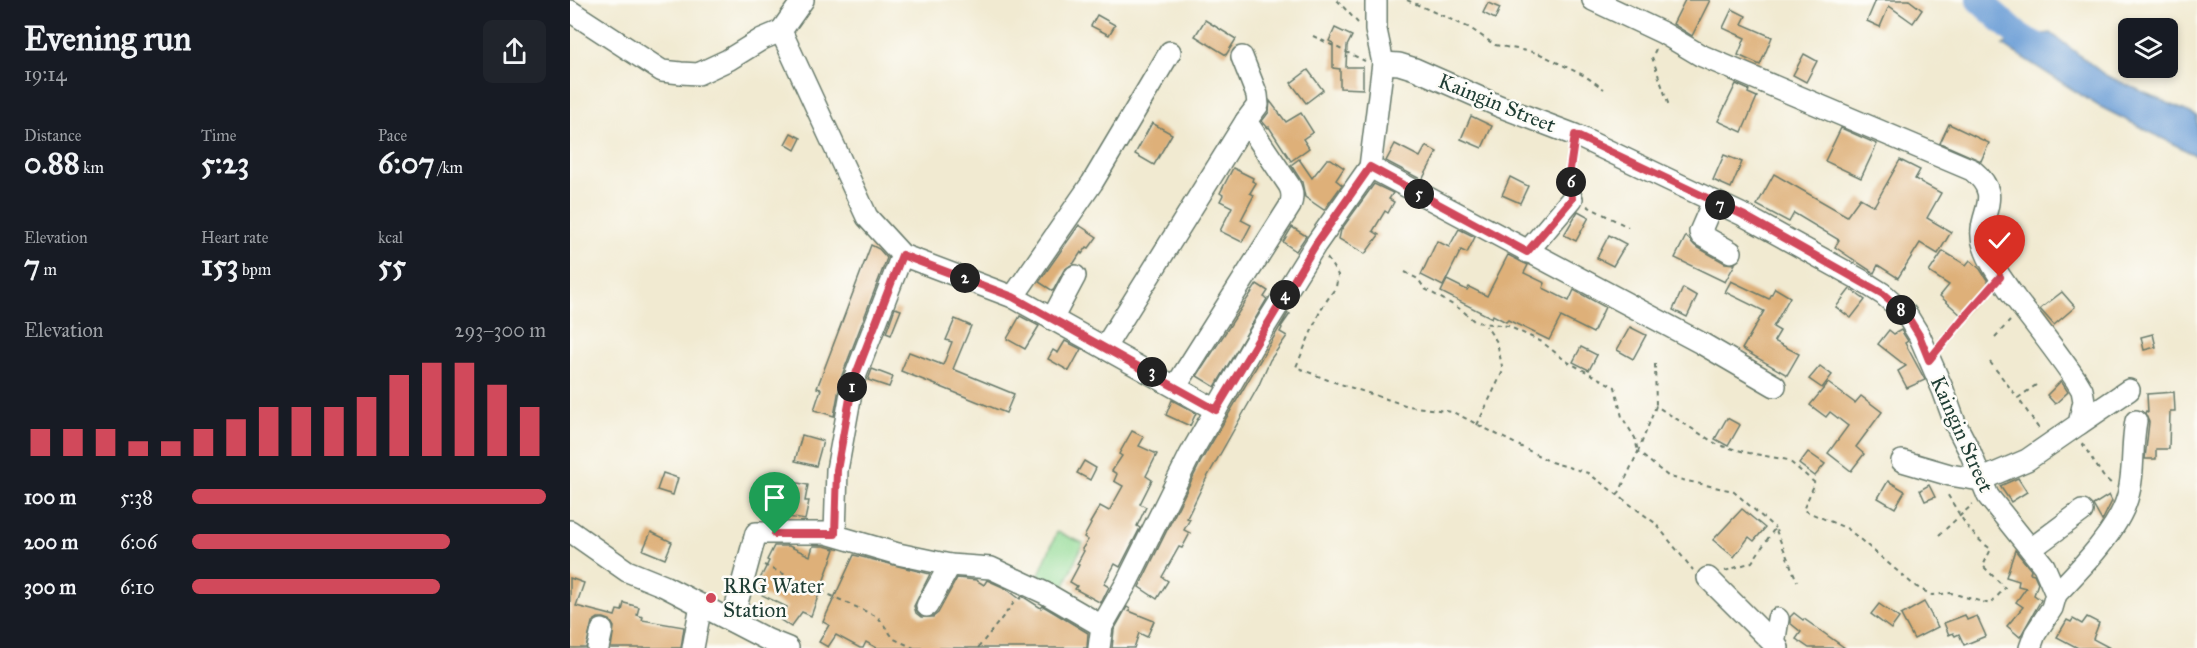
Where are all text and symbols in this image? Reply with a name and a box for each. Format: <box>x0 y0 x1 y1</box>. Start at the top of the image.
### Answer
map controls <box>2118 18 2178 78</box>
button: layers <box>2118 18 2178 78</box>
text: Evening run <box>24 19 191 59</box>
button: share <box>483 20 546 83</box>
text: 19:14 <box>24 62 67 86</box>
street label: Kaingin Street <box>1434 68 1560 139</box>
text: Distance <box>24 126 81 145</box>
text: Time <box>201 126 236 145</box>
text: Pace <box>378 126 407 145</box>
text: 0.88 <box>24 145 80 181</box>
text: 5:23 <box>201 145 249 181</box>
text: 6:07 <box>378 145 434 181</box>
text: km <box>80 158 104 177</box>
text: /km <box>434 158 463 177</box>
pin: 6 <box>1556 167 1586 197</box>
text: 6 <box>1567 172 1575 191</box>
pin: 5 <box>1404 179 1434 209</box>
text: 5 <box>1415 184 1423 203</box>
pin: 7 <box>1705 190 1735 220</box>
text: 7 <box>1716 195 1724 214</box>
pin <box>1974 215 2025 277</box>
icon: check <box>1983 224 2016 257</box>
text: Elevation <box>24 228 88 247</box>
text: Heart rate <box>201 228 268 247</box>
text: kcal <box>378 228 403 247</box>
text: 7 <box>24 247 40 283</box>
text: 153 <box>201 247 239 283</box>
text: 55 <box>378 247 406 283</box>
text: m <box>40 260 57 279</box>
text: bpm <box>239 260 271 279</box>
pin: 2 <box>950 263 980 293</box>
text: 2 <box>961 268 969 287</box>
pin: 4 <box>1270 280 1300 310</box>
text: 4 <box>1281 285 1289 304</box>
pin: 8 <box>1886 295 1916 325</box>
text: 8 <box>1897 300 1905 319</box>
text: Elevation <box>24 318 103 342</box>
text: 293–300 m <box>455 318 546 342</box>
pin: 3 <box>1137 357 1167 387</box>
text: 3 <box>1149 362 1155 381</box>
pin: 1 <box>837 372 867 402</box>
street label: Kaingin Street <box>1925 372 1999 497</box>
text: 1 <box>849 377 855 396</box>
pin <box>749 472 800 534</box>
icon: arrive <box>758 481 791 514</box>
text: 100 m <box>24 485 76 509</box>
text: 5:38 <box>120 485 153 509</box>
text: 200 m <box>24 530 78 554</box>
text: 6:06 <box>120 530 157 554</box>
place label: RRG Water Station <box>723 573 824 623</box>
text: 300 m <box>24 575 76 599</box>
text: 6:10 <box>120 575 155 599</box>
marker: RRG Water Station <box>704 591 718 605</box>

